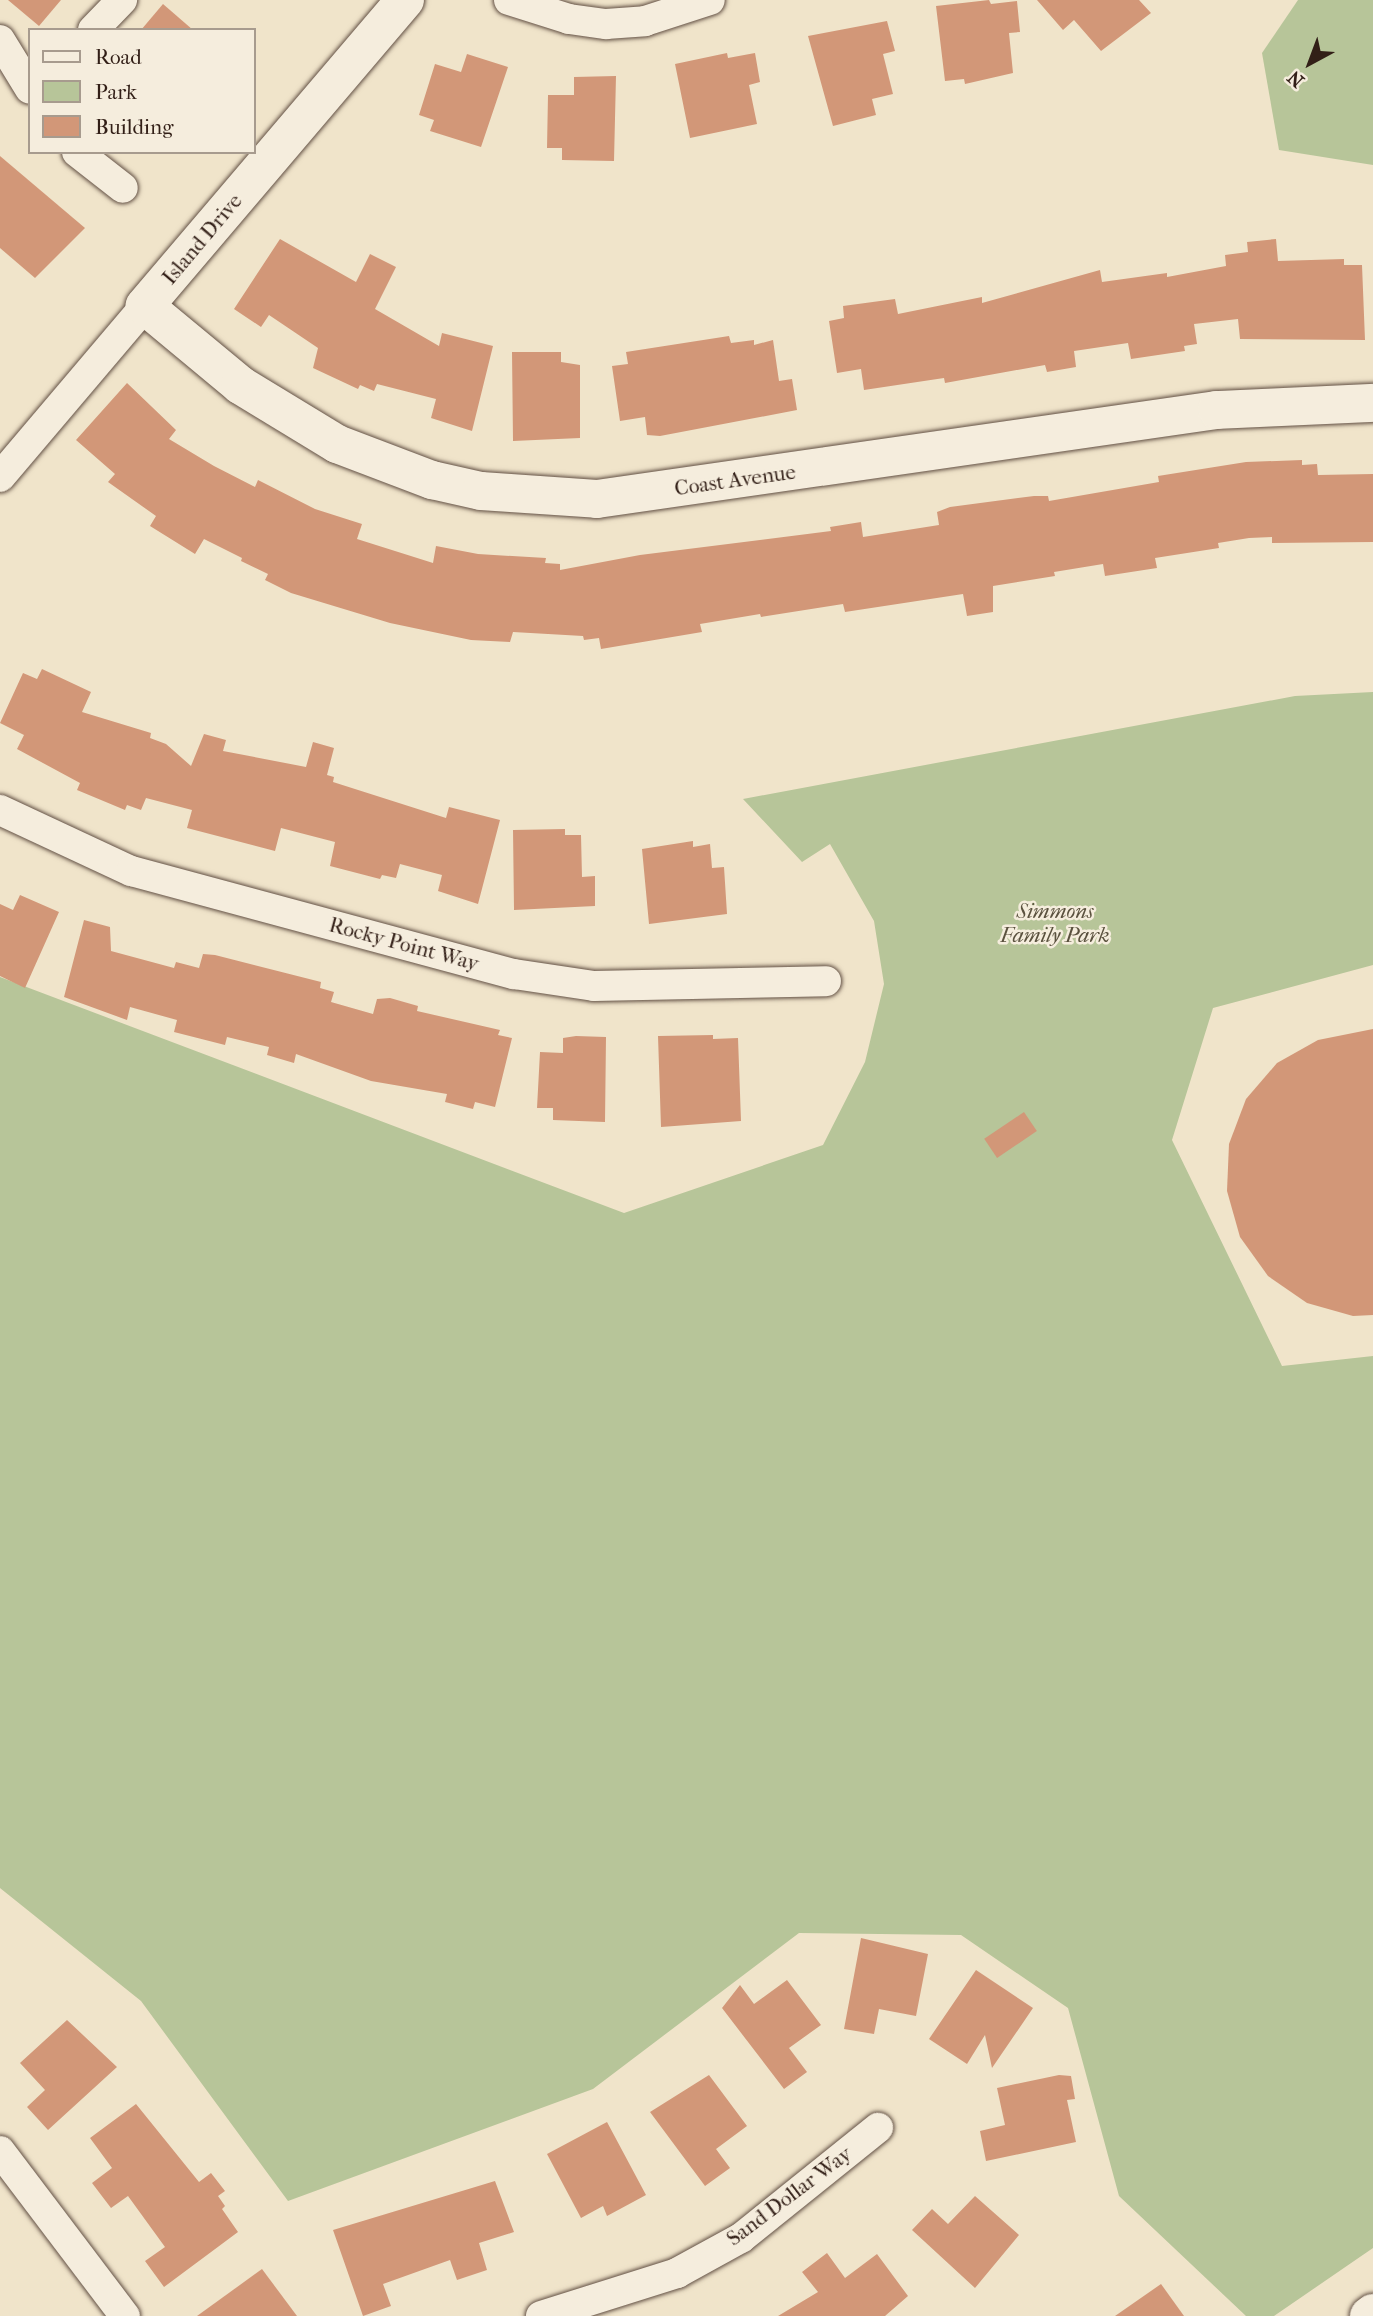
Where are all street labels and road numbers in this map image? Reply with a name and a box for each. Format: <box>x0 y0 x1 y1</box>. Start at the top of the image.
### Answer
street label: Island Drive <box>157 188 247 290</box>
street label: Coast Avenue <box>673 459 797 501</box>
street label: Rocky Point Way <box>326 912 482 976</box>
street label: Sand Dollar Way <box>722 2141 856 2251</box>

